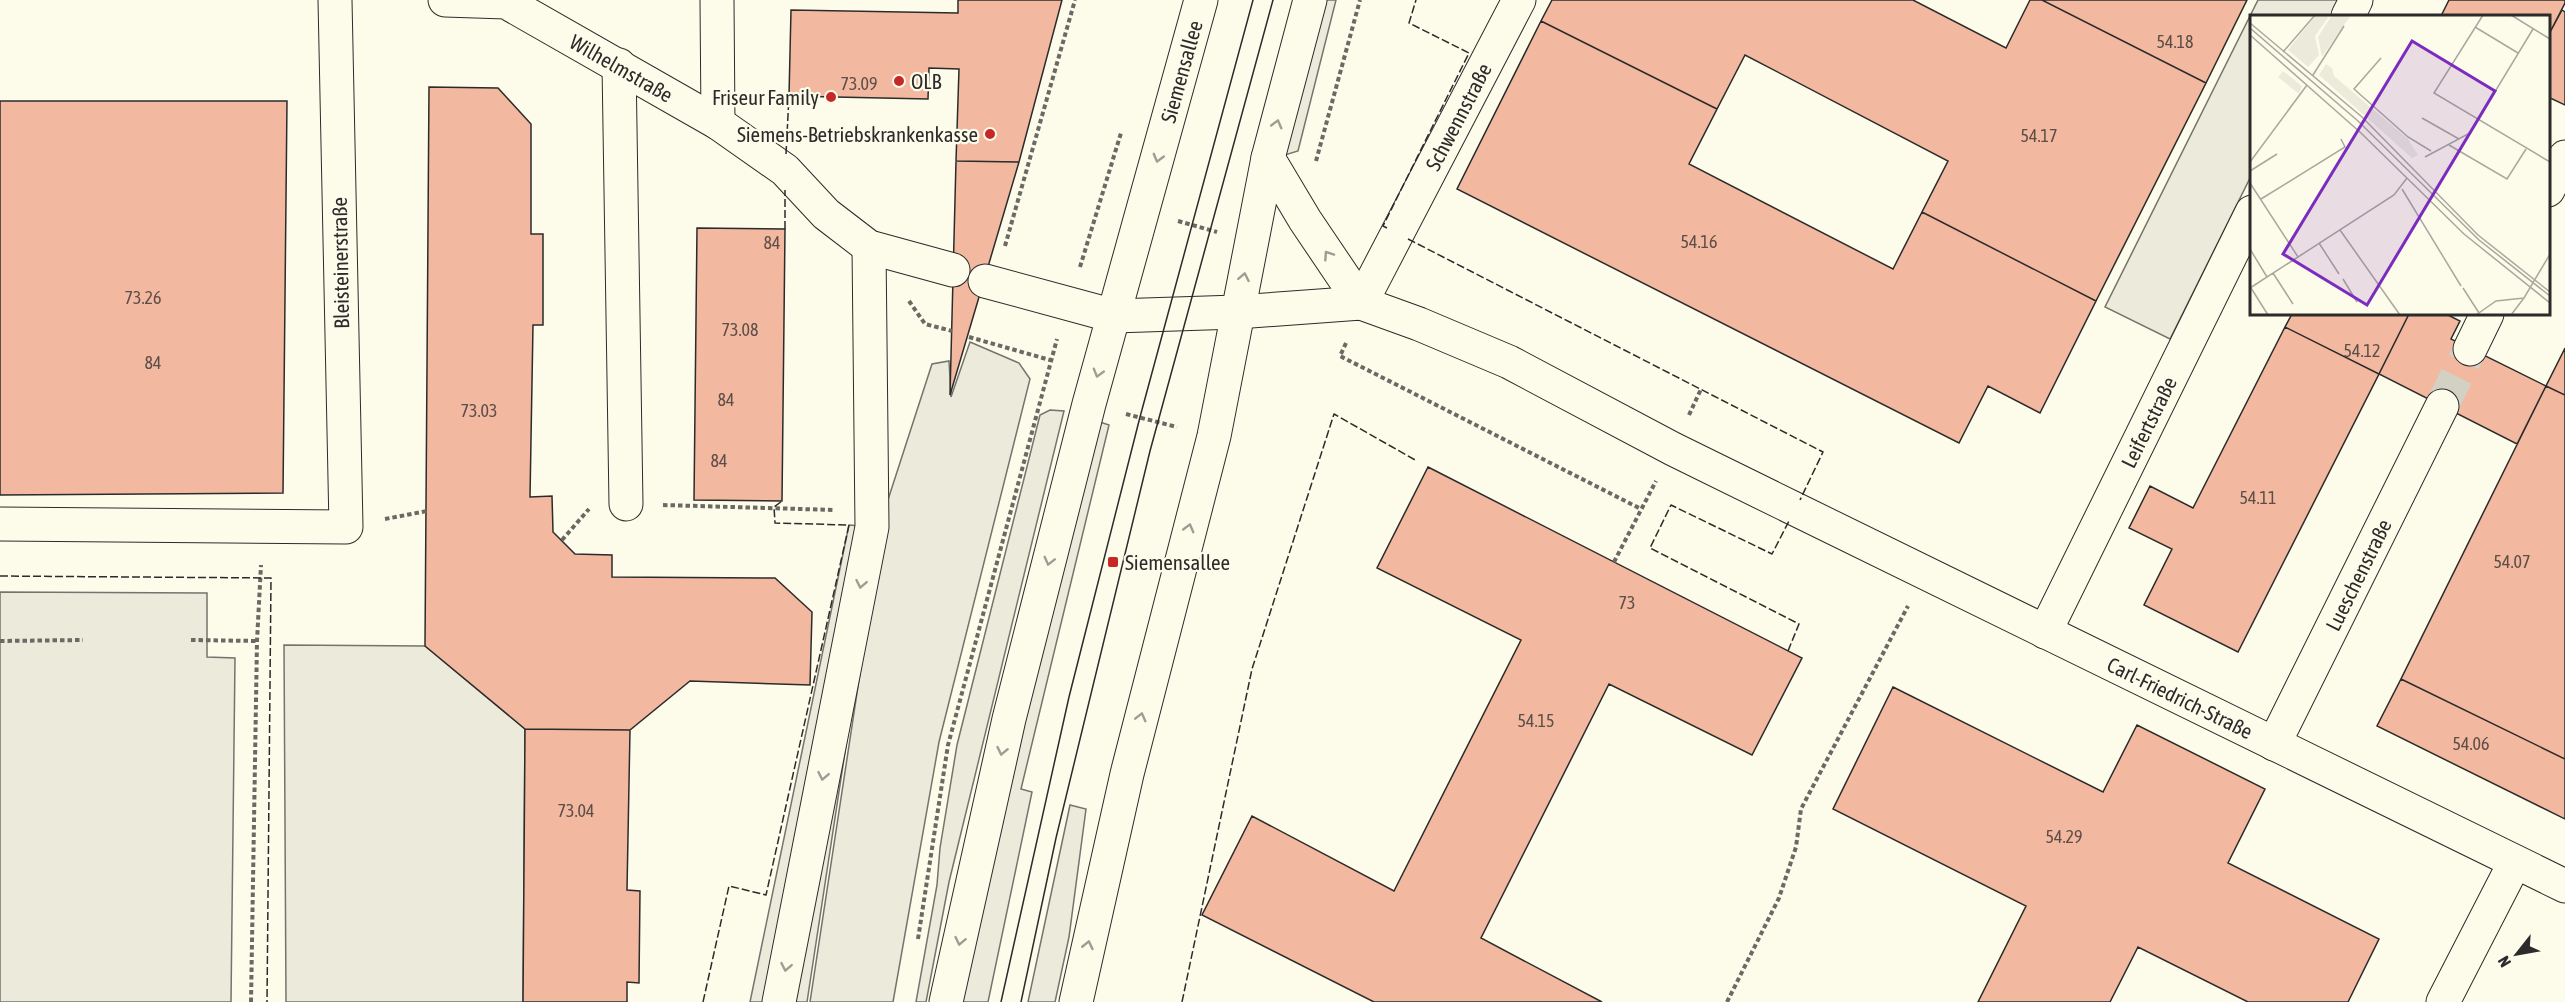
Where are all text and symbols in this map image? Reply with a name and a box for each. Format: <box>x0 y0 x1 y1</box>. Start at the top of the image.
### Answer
inset map <box>2250 15 2550 315</box>
street label: Siemensallee <box>1156 18 1207 125</box>
street label: Wilhelmstraße <box>566 29 677 107</box>
house number: 54.18 <box>2156 31 2194 52</box>
street label: Schwennstraße <box>1420 59 1496 174</box>
place label: OLB <box>911 69 941 93</box>
house number: 73.09 <box>840 73 878 94</box>
marker: OLB <box>892 74 906 88</box>
place label: Friseur Family <box>712 85 819 109</box>
marker: Friseur Family <box>824 90 838 104</box>
one-way arrow <box>1270 119 1283 129</box>
place label: Siemens-Betriebskrankenkasse <box>737 122 978 146</box>
house number: 54.17 <box>2020 125 2058 146</box>
marker: Siemens-Betriebskrankenkasse <box>983 127 997 141</box>
one-way arrow <box>1153 152 1165 162</box>
street label: Bleisteinerstraße <box>327 197 353 329</box>
house number: 54.16 <box>1680 231 1718 252</box>
house number: 84 <box>764 232 780 253</box>
one-way arrow <box>1324 251 1335 262</box>
one-way arrow <box>1237 272 1250 282</box>
house number: 73.26 <box>124 287 162 308</box>
house number: 73.08 <box>721 319 759 340</box>
house number: 54.12 <box>2343 340 2381 361</box>
house number: 84 <box>145 352 161 373</box>
one-way arrow <box>1093 367 1105 378</box>
street label: Leifertstraße <box>2116 373 2181 472</box>
house number: 84 <box>718 389 734 410</box>
house number: 73.03 <box>460 400 498 421</box>
house number: 84 <box>711 450 727 471</box>
house number: 54.11 <box>2239 487 2277 508</box>
street label: Lueschenstraße <box>2320 515 2396 634</box>
one-way arrow <box>1182 524 1195 534</box>
place label: Siemensallee <box>1125 550 1230 574</box>
house number: 54.07 <box>2493 551 2531 572</box>
marker: Siemensallee <box>1106 555 1120 569</box>
one-way arrow <box>1044 556 1056 566</box>
one-way arrow <box>855 579 868 589</box>
house number: 73 <box>1619 592 1635 613</box>
street label: Carl-Friedrich-Straße <box>2103 652 2257 743</box>
house number: 54.15 <box>1517 710 1555 731</box>
one-way arrow <box>1133 712 1146 722</box>
house number: 54.06 <box>2452 733 2490 754</box>
one-way arrow <box>996 745 1009 755</box>
one-way arrow <box>817 771 830 781</box>
house number: 73.04 <box>557 800 595 821</box>
house number: 54.29 <box>2045 826 2083 847</box>
north arrow <box>2487 924 2547 984</box>
one-way arrow <box>954 936 967 946</box>
one-way arrow <box>1080 940 1093 950</box>
text: N <box>2494 953 2514 970</box>
one-way arrow <box>780 962 793 972</box>

